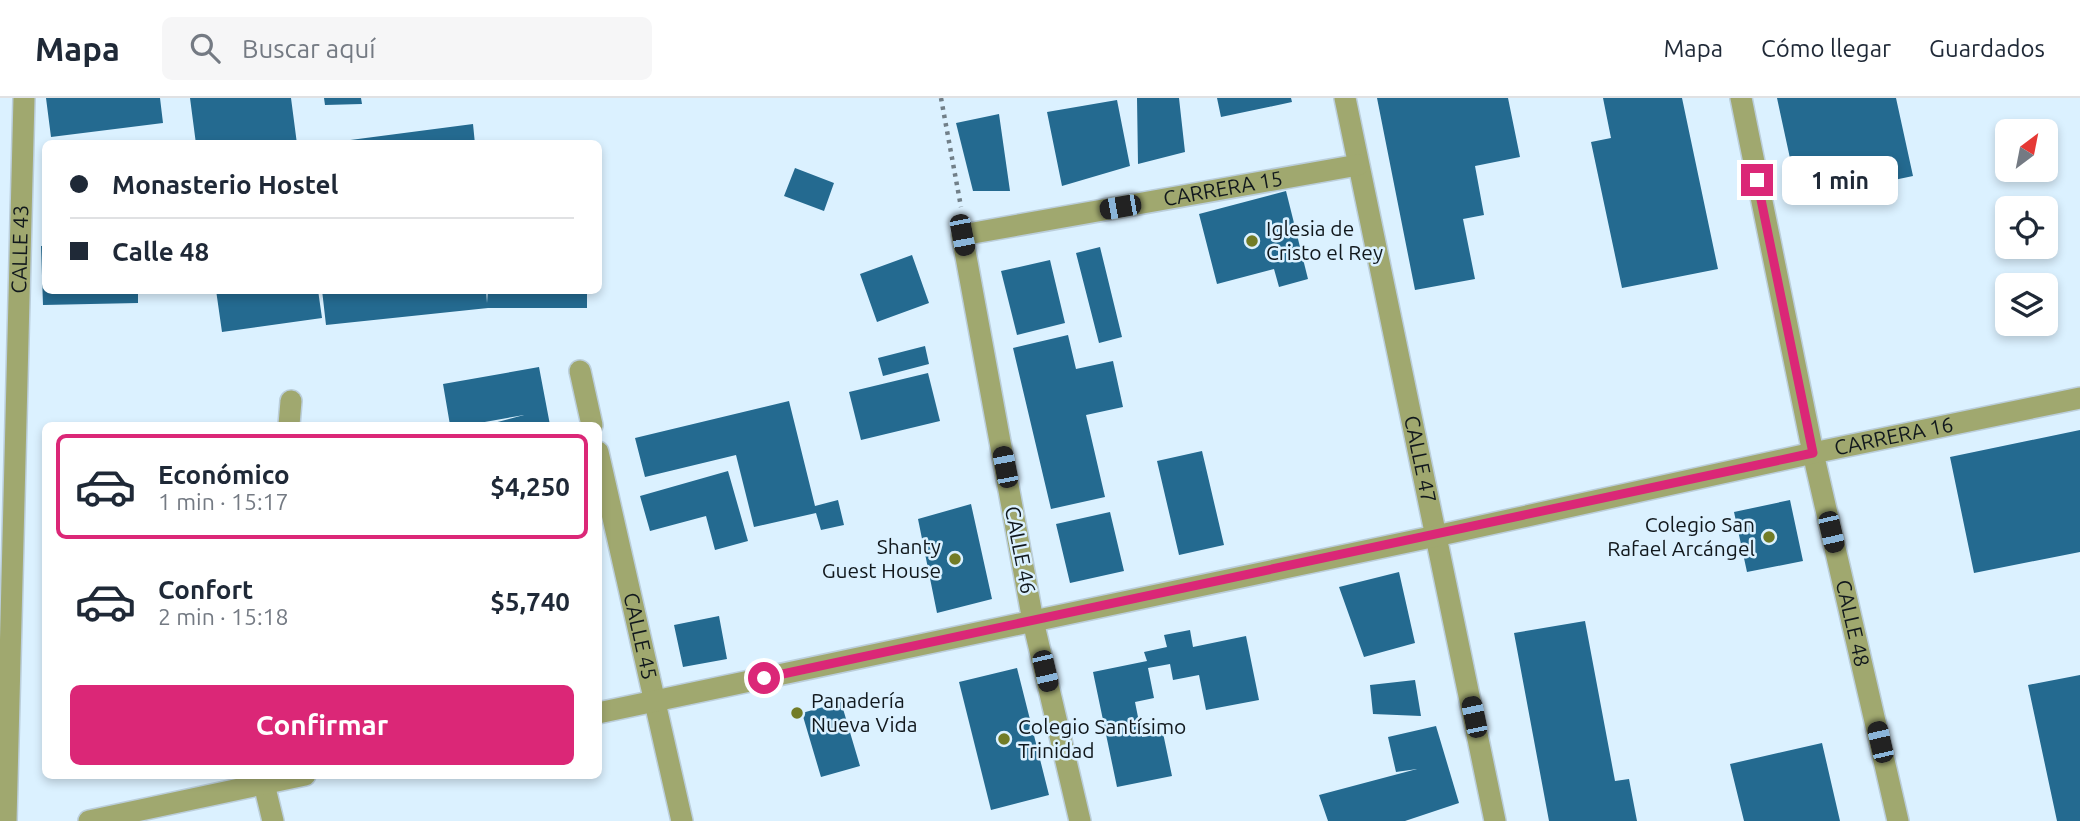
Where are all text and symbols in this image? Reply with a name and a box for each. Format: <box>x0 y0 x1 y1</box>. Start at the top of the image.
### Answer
search box <box>162 17 652 80</box>
icon: search <box>186 29 224 67</box>
text: Mapa <box>35 30 120 67</box>
text: Buscar aquí <box>242 34 376 63</box>
text: Mapa <box>1663 35 1723 62</box>
text: Cómo llegar <box>1761 35 1891 62</box>
text: Guardados <box>1929 35 2045 62</box>
north arrow <box>1995 119 2058 182</box>
map controls <box>1995 119 2058 336</box>
callout: 1 min <box>1782 155 1897 204</box>
route end <box>1741 164 1773 196</box>
street label: CARRERA 15 <box>1161 166 1284 210</box>
text: 1 min <box>1811 168 1869 193</box>
text: Monasterio Hostel <box>112 170 338 199</box>
car <box>1098 193 1143 221</box>
button: locate <box>1995 196 2058 259</box>
street label: CALLE 43 <box>6 205 32 294</box>
car <box>948 212 977 258</box>
place label: Iglesia de Cristo el Rey <box>1266 216 1383 264</box>
marker: Iglesia de Cristo el Rey <box>1244 233 1260 249</box>
text: Calle 48 <box>112 237 209 266</box>
button: layers <box>1995 273 2058 336</box>
street label: CARRERA 16 <box>1832 411 1955 459</box>
street label: CALLE 47 <box>1400 413 1442 505</box>
car <box>991 444 1020 490</box>
icon: car <box>74 455 137 518</box>
text: Económico <box>158 460 290 489</box>
text: $4,250 <box>490 472 570 501</box>
text: 1 min · 15:17 <box>158 489 289 514</box>
street label: CALLE 46 <box>1001 504 1041 596</box>
car <box>1817 509 1846 555</box>
place label: Colegio San Rafael Arcángel <box>1607 512 1755 560</box>
marker: Colegio San Rafael Arcángel <box>1761 529 1777 545</box>
place label: Shanty Guest House <box>822 534 941 582</box>
marker: Shanty Guest House <box>947 551 963 567</box>
icon: car <box>74 570 137 633</box>
text: Confort <box>158 575 253 604</box>
street label: CALLE 48 <box>1832 577 1875 669</box>
text: $5,740 <box>490 587 570 616</box>
street label: CALLE 45 <box>619 590 662 682</box>
text: 2 min · 15:18 <box>158 604 289 629</box>
car <box>1031 648 1060 694</box>
route start <box>748 662 780 694</box>
button: Confirmar <box>70 685 574 765</box>
place label: Panadería Nueva Vida <box>811 688 918 736</box>
car <box>1460 694 1489 740</box>
marker: Panadería Nueva Vida <box>789 705 805 721</box>
place label: Colegio Santísimo Trinidad <box>1018 714 1186 762</box>
car <box>1866 719 1895 765</box>
marker: Colegio Santísimo Trinidad <box>996 731 1012 747</box>

